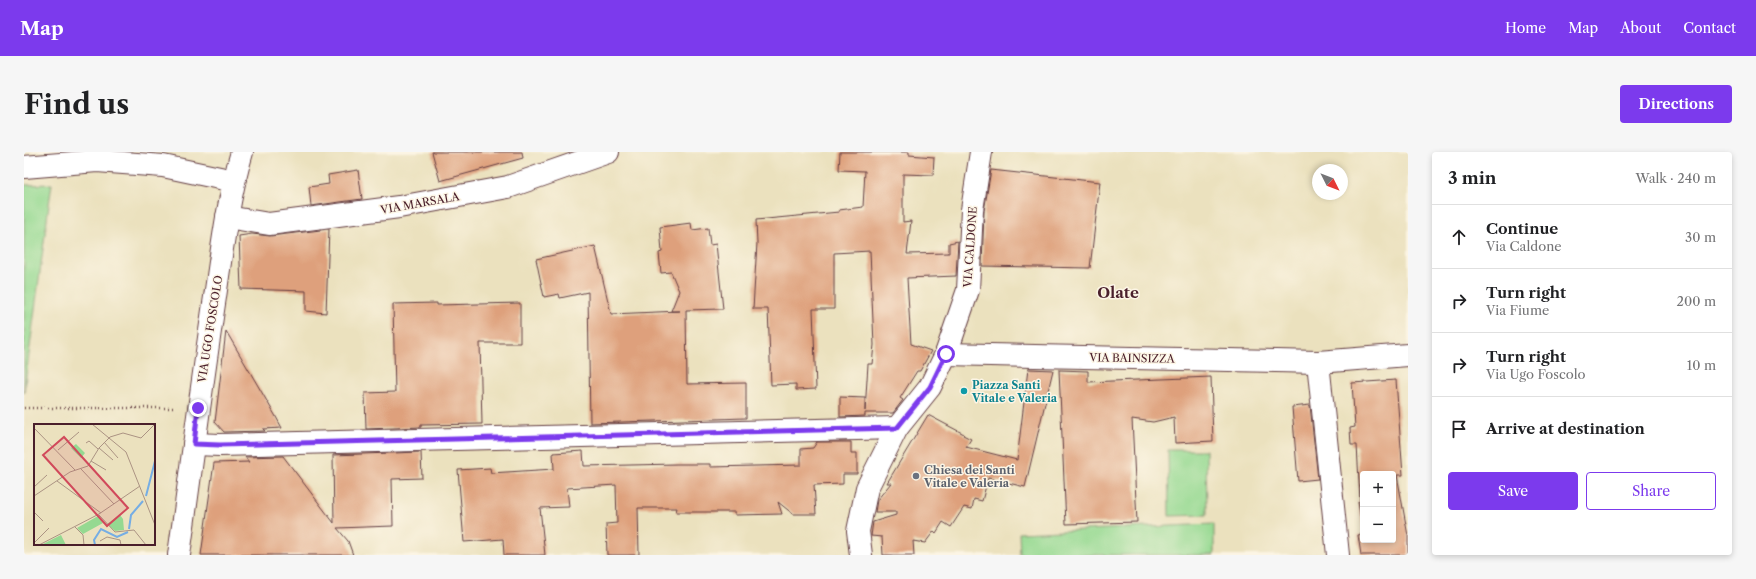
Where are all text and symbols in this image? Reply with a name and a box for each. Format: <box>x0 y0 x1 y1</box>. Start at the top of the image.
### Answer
text: Map <box>20 17 64 40</box>
text: Home <box>1505 19 1546 37</box>
text: Map <box>1568 19 1598 37</box>
text: About <box>1620 19 1661 37</box>
text: Contact <box>1683 19 1736 37</box>
button: Directions <box>1620 85 1732 123</box>
text: Find us <box>24 87 129 121</box>
north arrow <box>1312 164 1348 200</box>
text: 3 min <box>1448 168 1497 188</box>
text: Walk · 240 m <box>1636 170 1716 186</box>
street label: VIA MARSALA <box>378 189 461 217</box>
street label: VIA CALDONE <box>960 206 980 289</box>
text: Continue <box>1486 219 1558 238</box>
icon: ahead <box>1448 226 1470 248</box>
text: 30 m <box>1685 229 1716 245</box>
text: Via Caldone <box>1486 238 1562 254</box>
street label: VIA UGO FOSCOLO <box>194 274 225 385</box>
district label: Olate <box>1097 283 1139 302</box>
text: Turn right <box>1486 283 1566 302</box>
icon: right <box>1448 290 1470 312</box>
text: 200 m <box>1676 293 1716 309</box>
text: Via Fiume <box>1486 302 1549 318</box>
route start <box>937 345 955 363</box>
text: Turn right <box>1486 347 1566 366</box>
street label: VIA BAINSIZZA <box>1088 350 1176 366</box>
icon: right <box>1448 354 1470 376</box>
text: 10 m <box>1687 357 1716 373</box>
text: Via Ugo Foscolo <box>1486 366 1586 382</box>
place label: Piazza Santi Vitale e Valeria <box>971 378 1058 405</box>
marker: Piazza Santi Vitale e Valeria <box>959 386 969 396</box>
route end <box>189 399 207 417</box>
icon: arrive <box>1448 418 1470 440</box>
text: Arrive at destination <box>1486 419 1645 438</box>
inset map <box>34 424 155 545</box>
place label: Chiesa dei Santi Vitale e Valeria <box>923 463 1015 490</box>
marker: Chiesa dei Santi Vitale e Valeria <box>911 471 921 481</box>
map controls <box>1360 471 1396 543</box>
button: + <box>1360 471 1396 507</box>
button: Save <box>1448 472 1578 510</box>
button: Share <box>1586 472 1716 510</box>
button: − <box>1360 507 1396 543</box>

